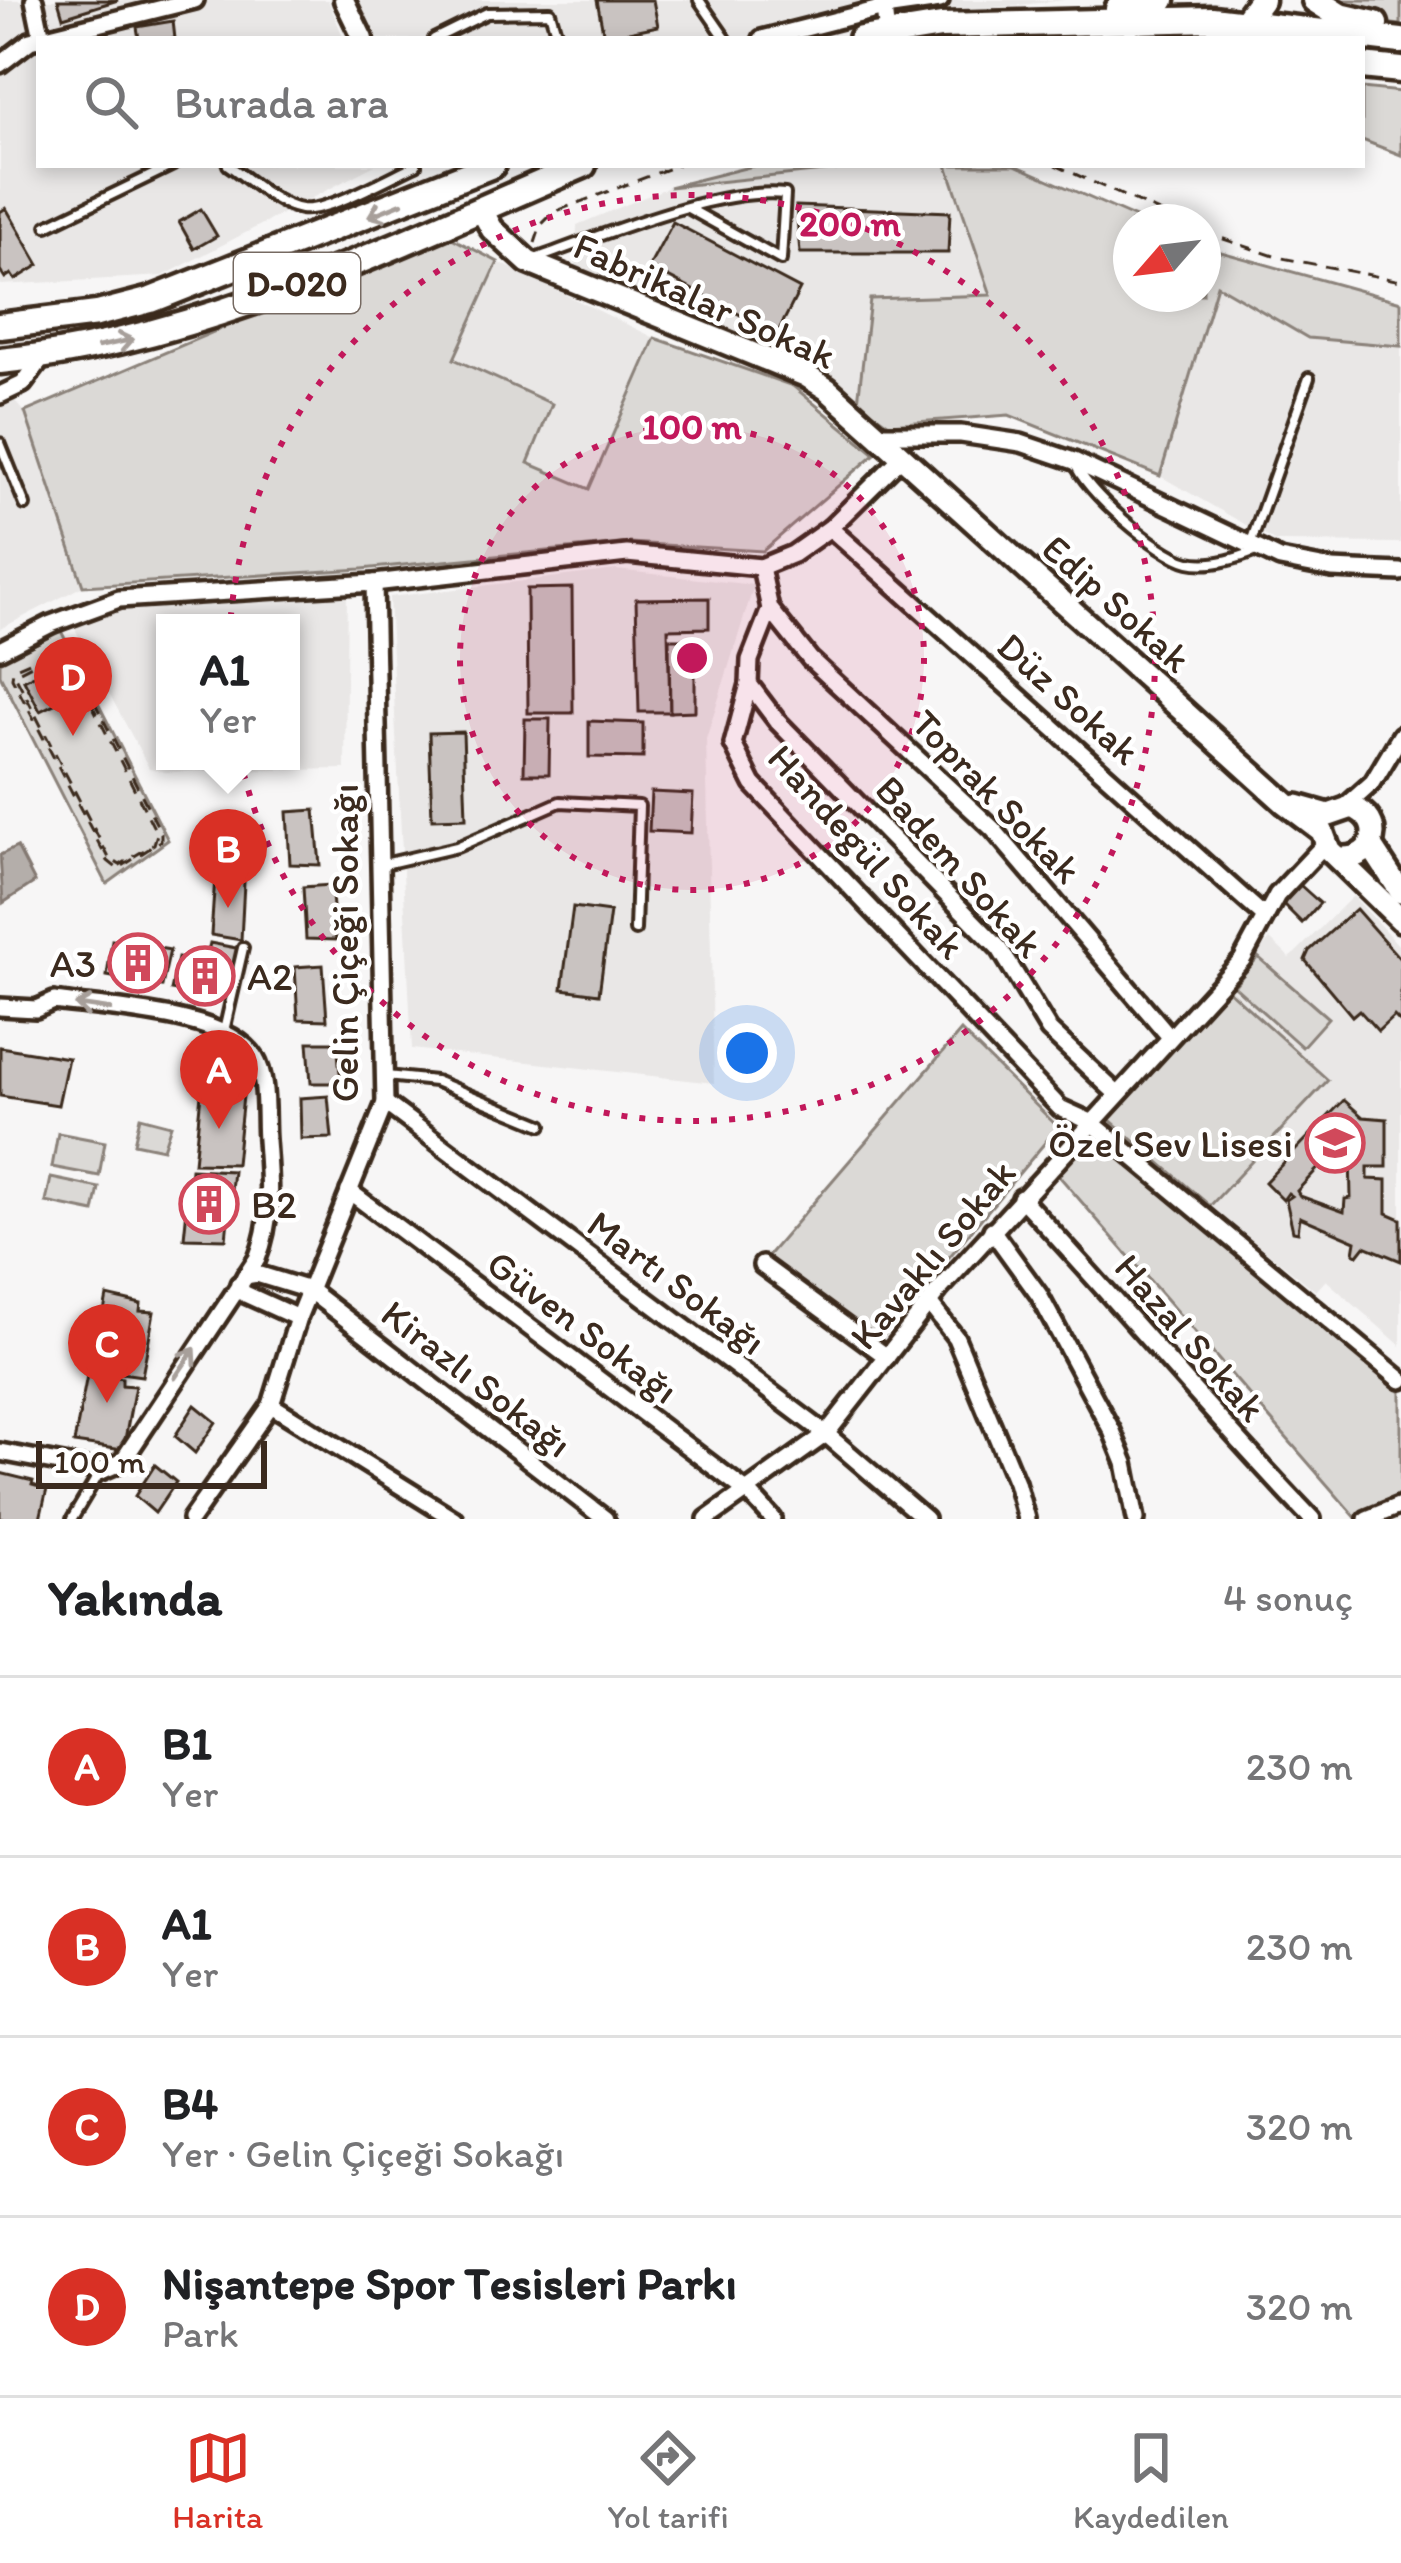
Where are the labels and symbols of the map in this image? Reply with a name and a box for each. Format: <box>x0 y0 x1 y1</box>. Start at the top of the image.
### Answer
one-way arrow <box>367 201 404 223</box>
text: 200 m <box>799 202 902 245</box>
north arrow <box>1113 204 1221 312</box>
street label: Fabrikalar Sokak <box>567 222 843 379</box>
road number: D-020 <box>234 253 360 313</box>
one-way arrow <box>96 331 134 354</box>
text: 100 m <box>642 405 742 448</box>
street label: Edip Sokak <box>1033 525 1201 682</box>
street label: Düz Sokak <box>988 622 1150 775</box>
pin: D <box>34 637 112 736</box>
centre of rings <box>671 637 713 679</box>
street label: Toprak Sokak <box>902 700 1091 893</box>
street label: Handegül Sokak <box>758 734 975 968</box>
street label: Badem Sokak <box>866 766 1053 967</box>
street label: Gelin Çiçeği Sokağı <box>321 784 368 1102</box>
pin: B <box>189 809 267 908</box>
building icon: A3 <box>107 932 169 994</box>
place label: A3 <box>50 940 96 987</box>
building icon: A2 <box>174 945 236 1007</box>
place label: A2 <box>247 953 292 1000</box>
one-way arrow <box>74 995 113 1018</box>
your location <box>717 1023 777 1083</box>
pin: A <box>180 1030 258 1129</box>
school or university icon: Özel Sev Lisesi <box>1304 1112 1366 1174</box>
place label: Özel Sev Lisesi <box>1048 1120 1293 1167</box>
street label: Kavaklı Sokak <box>839 1150 1025 1359</box>
building icon: B2 <box>178 1173 240 1235</box>
place label: B2 <box>251 1181 297 1228</box>
street label: Martı Sokağı <box>578 1200 775 1365</box>
street label: Güven Sokağı <box>478 1239 687 1413</box>
street label: Hazal Sokak <box>1105 1244 1276 1431</box>
street label: Kirazlı Sokağı <box>372 1290 581 1467</box>
pin: C <box>68 1304 146 1403</box>
one-way arrow <box>173 1347 198 1381</box>
scale bar <box>36 1435 267 1488</box>

